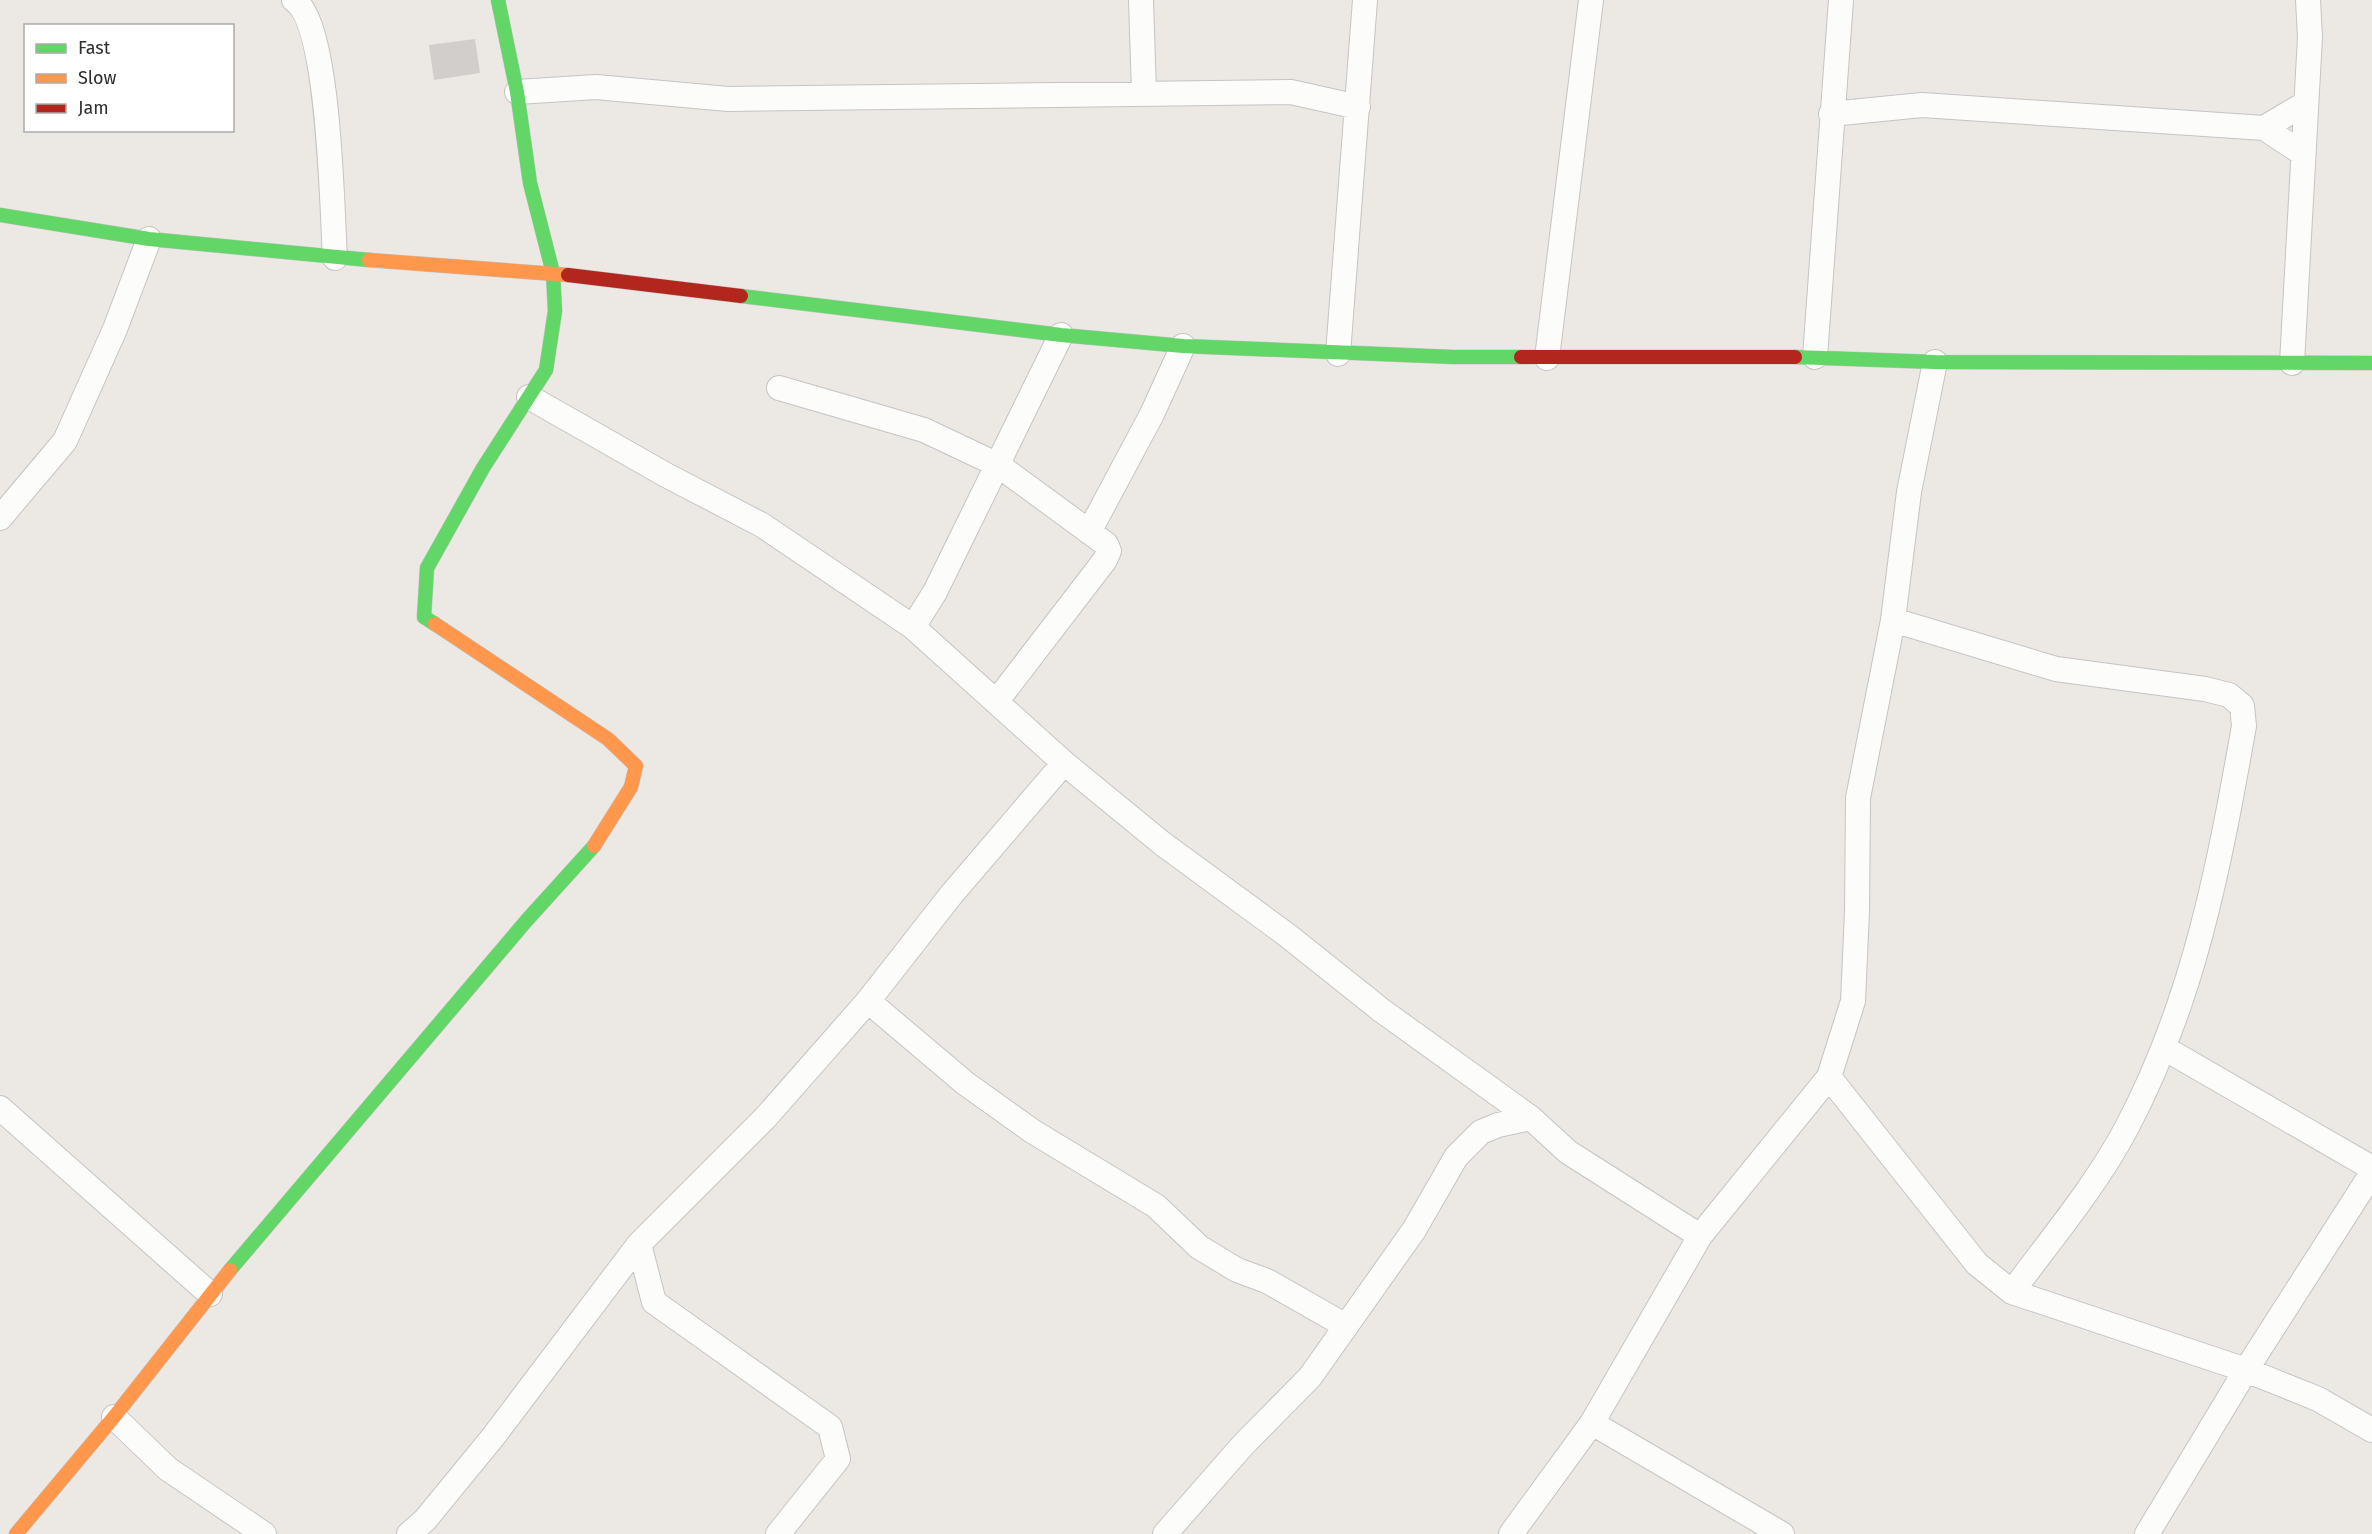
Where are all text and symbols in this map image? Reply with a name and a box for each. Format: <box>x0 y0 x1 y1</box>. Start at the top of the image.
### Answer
legend <box>24 24 234 132</box>
text: Fast <box>78 37 111 59</box>
text: Slow <box>78 67 117 89</box>
text: Jam <box>78 97 109 119</box>

